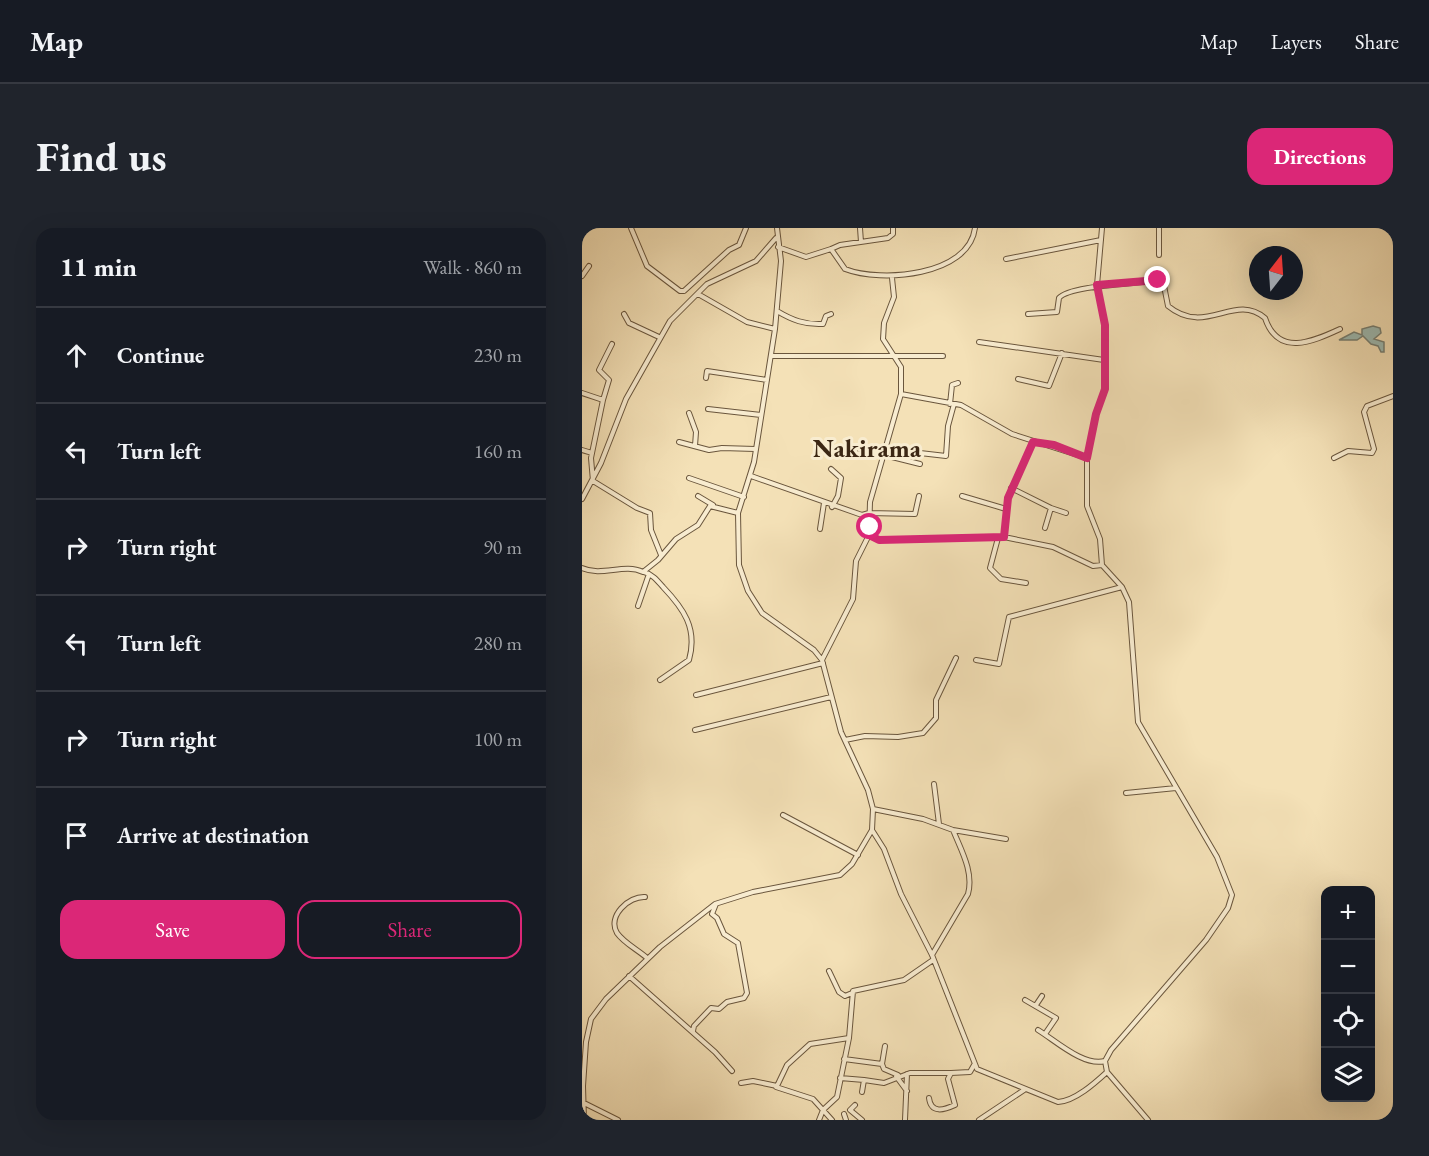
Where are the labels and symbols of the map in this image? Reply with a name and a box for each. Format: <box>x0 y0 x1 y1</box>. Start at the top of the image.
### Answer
north arrow <box>1249 246 1303 300</box>
route end <box>1144 266 1170 292</box>
district label: Nakirama <box>813 431 922 465</box>
route start <box>856 513 882 539</box>

